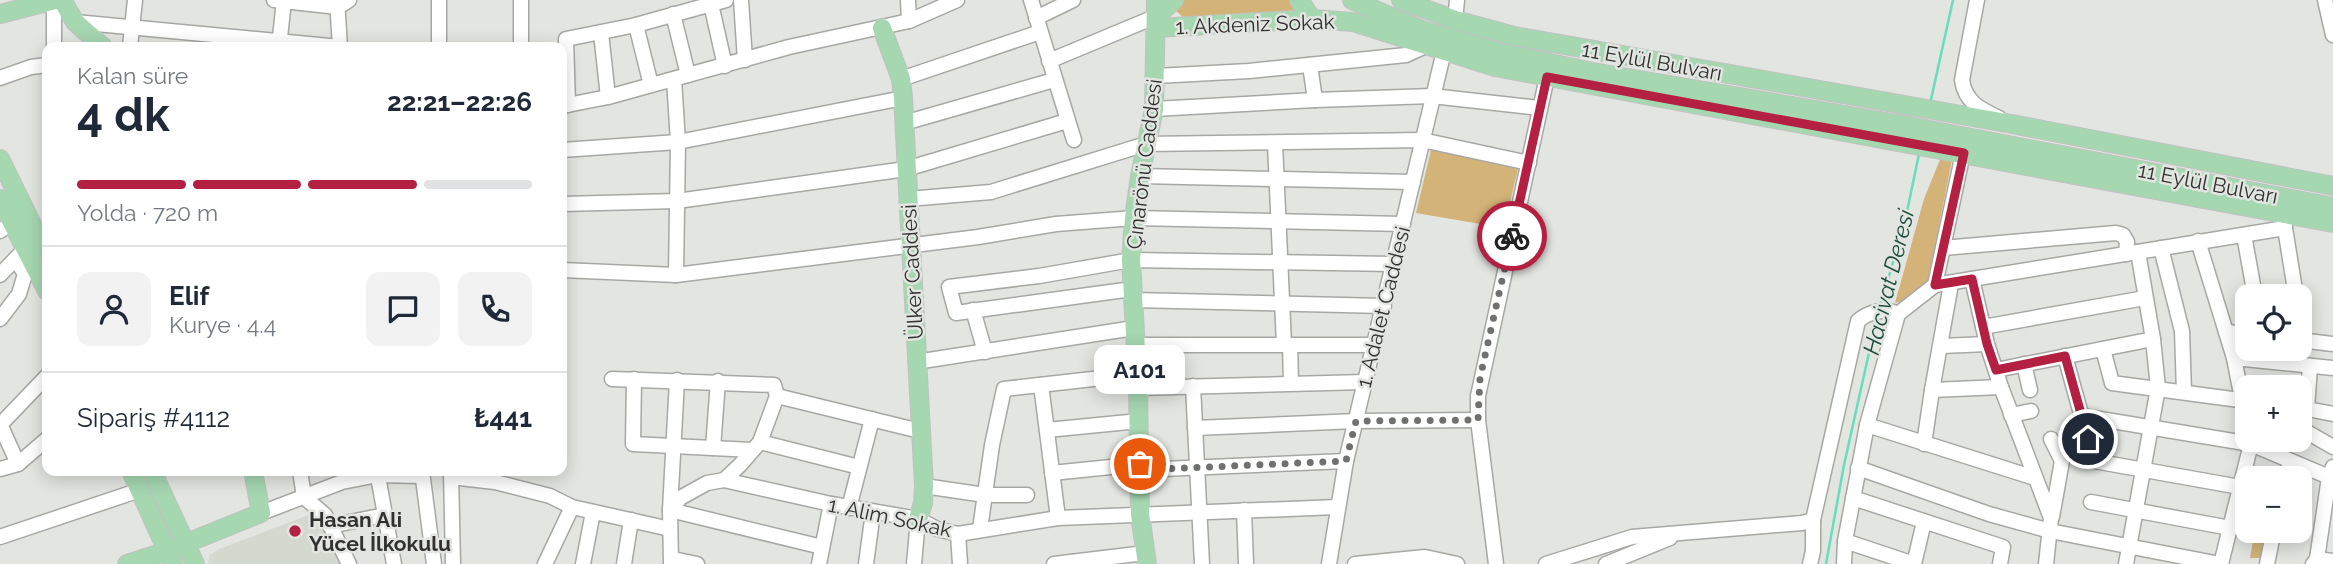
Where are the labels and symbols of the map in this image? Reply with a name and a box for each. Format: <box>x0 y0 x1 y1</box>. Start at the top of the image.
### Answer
street label: 1. Akdeniz Sokak <box>1175 9 1335 39</box>
street label: 11 Eylül Bulvarı <box>1580 36 1724 86</box>
street label: Çınarönü Caddesi <box>1121 77 1167 251</box>
street label: 11 Eylül Bulvarı <box>2136 157 2280 209</box>
courier <box>1477 201 1547 271</box>
street label: Ülker Caddesi <box>896 204 928 340</box>
water label: Hacivat Deresi <box>1857 206 1919 357</box>
street label: 1. Adalet Caddesi <box>1351 224 1415 390</box>
callout: A101 <box>1094 345 1186 394</box>
pin <box>2058 409 2118 469</box>
pin <box>1110 434 1170 494</box>
street label: 1. Alim Sokak <box>826 492 954 542</box>
place label: Hasan Ali Yücel İlkokulu <box>309 507 451 556</box>
marker: Hasan Ali Yücel İlkokulu <box>287 523 303 539</box>

